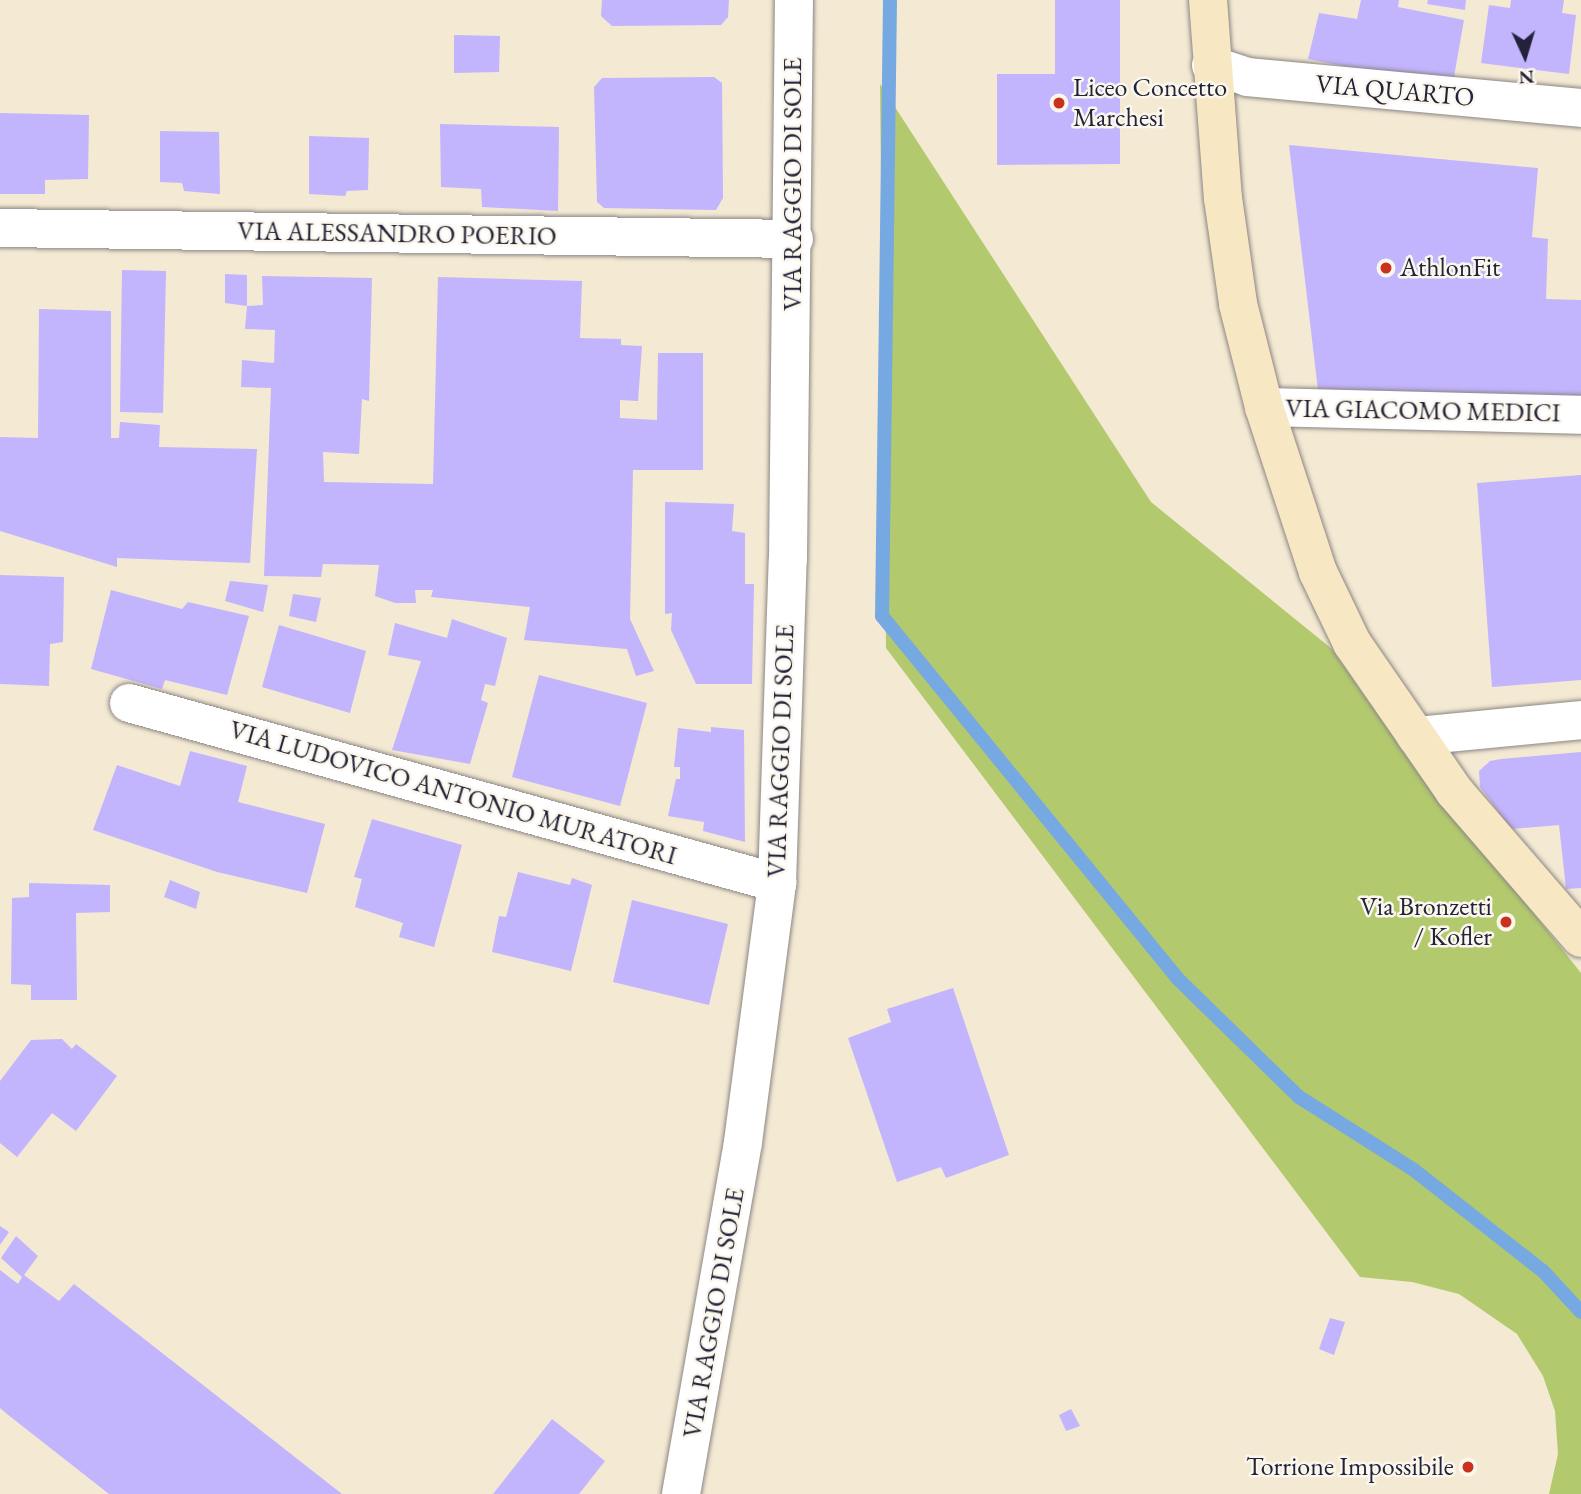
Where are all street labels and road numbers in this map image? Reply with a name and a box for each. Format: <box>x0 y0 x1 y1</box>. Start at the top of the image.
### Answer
street label: VIA RAGGIO DI SOLE <box>777 57 809 311</box>
street label: VIA QUARTO <box>1314 69 1476 113</box>
street label: VIA ALESSANDRO POERIO <box>237 216 557 252</box>
street label: VIA GIACOMO MEDICI <box>1285 393 1561 429</box>
street label: VIA RAGGIO DI SOLE <box>761 624 801 878</box>
street label: VIA LUDOVICO ANTONIO MURATORI <box>226 714 680 872</box>
street label: VIA RAGGIO DI SOLE <box>677 1185 751 1441</box>

